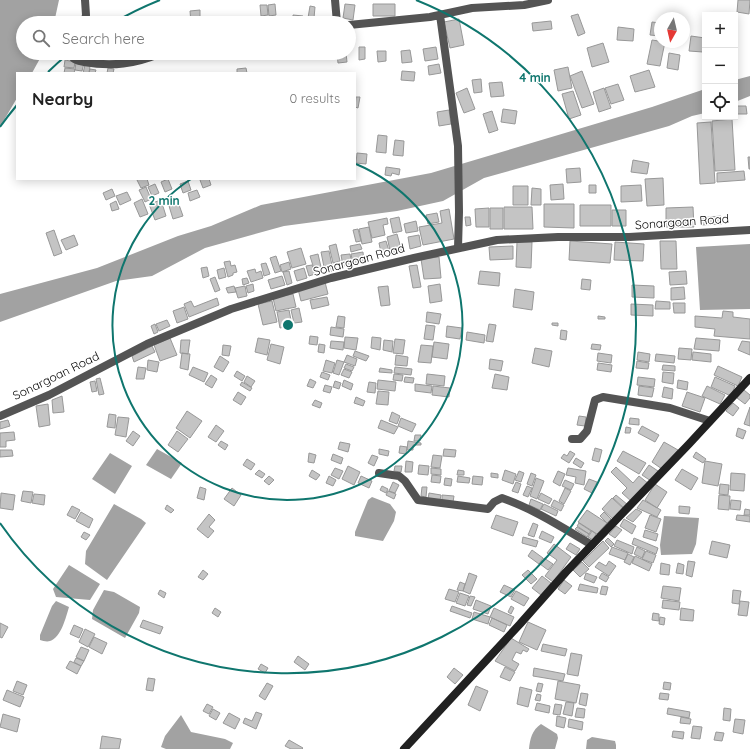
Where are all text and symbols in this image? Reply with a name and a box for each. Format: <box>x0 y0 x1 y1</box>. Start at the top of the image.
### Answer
north arrow <box>654 12 690 48</box>
map controls <box>702 12 738 120</box>
button: + <box>702 12 738 48</box>
search box <box>16 16 356 60</box>
icon: search <box>30 27 52 49</box>
text: Search here <box>62 29 145 48</box>
button: − <box>702 48 738 84</box>
text: 4 min <box>519 70 551 85</box>
button: locate <box>702 84 738 120</box>
text: Nearby <box>32 88 93 109</box>
text: 0 results <box>289 90 340 106</box>
text: 2 min <box>148 193 180 208</box>
street label: Sonargoan Road <box>634 211 730 232</box>
street label: Sonargoan Road <box>311 240 406 279</box>
centre of rings <box>281 318 295 332</box>
street label: Sonargoan Road <box>10 348 101 403</box>

